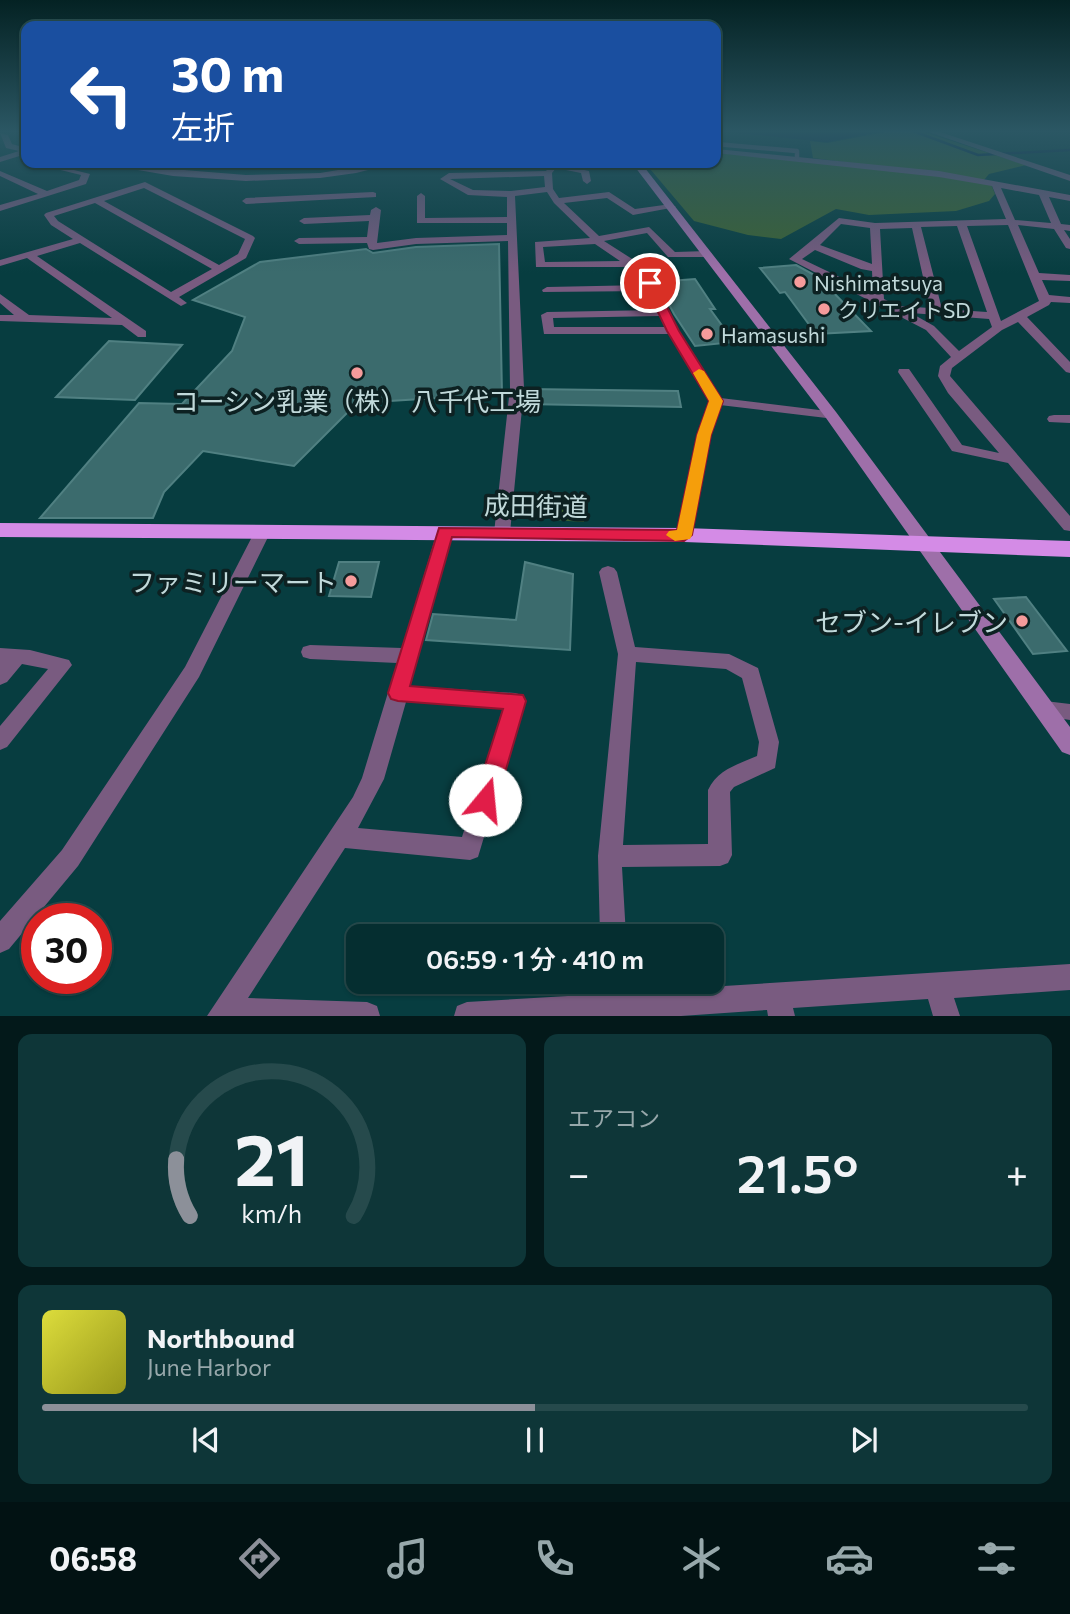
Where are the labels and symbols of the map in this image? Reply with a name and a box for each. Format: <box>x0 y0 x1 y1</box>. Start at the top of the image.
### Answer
pin <box>620 253 680 313</box>
place label: Nishimatsuya <box>814 270 943 295</box>
marker: Nishimatsuya <box>792 274 808 290</box>
place label: クリエイトSD <box>838 297 971 322</box>
marker: クリエイトSD <box>816 301 832 317</box>
place label: Hamasushi <box>721 322 825 347</box>
marker: Hamasushi <box>699 326 715 342</box>
marker: コーシン乳業（株） 八千代工場 <box>349 365 365 381</box>
place label: コーシン乳業（株） 八千代工場 <box>173 385 541 416</box>
street label: 成田街道 <box>484 489 588 521</box>
place label: ファミリーマート <box>129 566 337 597</box>
marker: ファミリーマート <box>343 573 359 589</box>
place label: セブン-イレブン <box>815 606 1008 637</box>
marker: セブン-イレブン <box>1014 613 1030 629</box>
position arrow <box>448 763 522 837</box>
speed limit sign: 30 <box>21 903 112 994</box>

